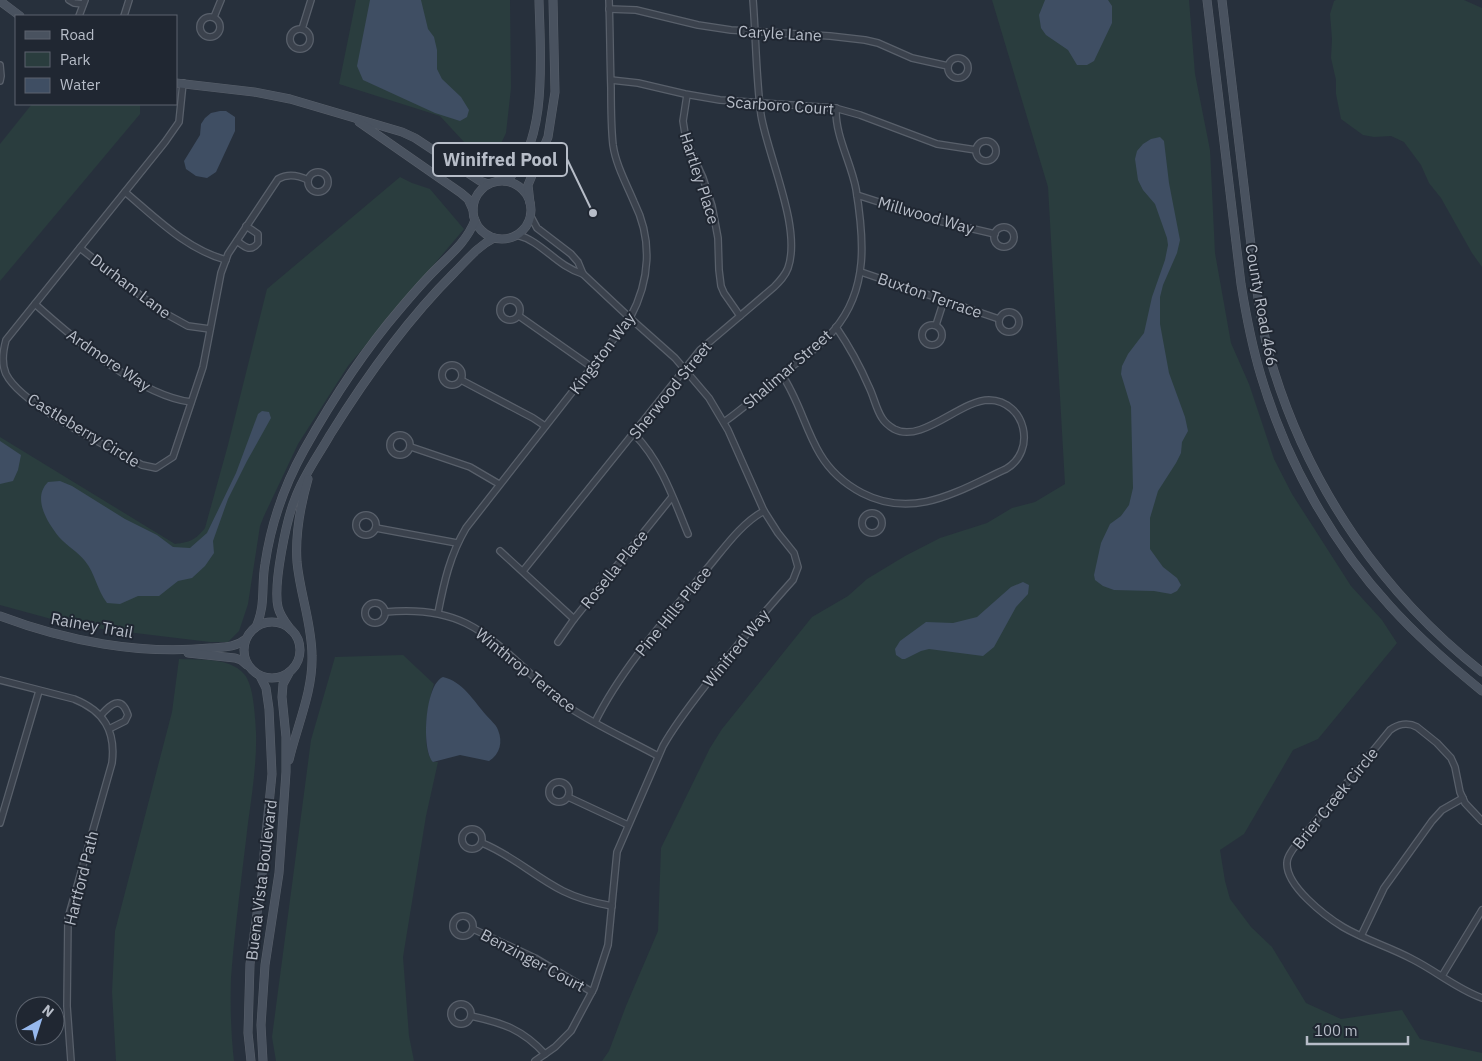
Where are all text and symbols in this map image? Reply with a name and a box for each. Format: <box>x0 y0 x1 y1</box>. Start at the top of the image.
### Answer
legend <box>15 15 178 105</box>
street label: Caryle Lane <box>738 21 823 45</box>
text: Road <box>60 25 95 44</box>
text: Park <box>60 50 90 69</box>
text: Water <box>60 75 101 94</box>
street label: Scarboro Court <box>725 91 835 119</box>
street label: Hartley Place <box>676 129 724 227</box>
callout: Winifred Pool <box>433 143 567 176</box>
text: Winifred Pool <box>443 148 558 171</box>
street label: Millwood Way <box>876 192 976 238</box>
street label: County Road 466 <box>1241 242 1283 368</box>
street label: Durham Lane <box>87 249 175 323</box>
street label: Buxton Terrace <box>875 268 985 322</box>
street label: Kingston Way <box>565 308 639 398</box>
street label: Ardmore Way <box>63 325 155 395</box>
street label: Shalimar Street <box>738 325 836 413</box>
street label: Sherwood Street <box>624 337 716 443</box>
street label: Castleberry Circle <box>24 389 144 472</box>
street label: Rosella Place <box>576 525 652 613</box>
street label: Pine Hills Place <box>631 562 716 660</box>
street label: Winifred Way <box>698 605 774 691</box>
street label: Rainey Trail <box>49 608 135 642</box>
street label: Winthrop Terrace <box>472 623 581 717</box>
street label: Brier Creek Circle <box>1288 743 1382 853</box>
street label: Buena Vista Boulevard <box>241 798 281 962</box>
street label: Hartford Path <box>60 829 102 927</box>
street label: Benzinger Court <box>477 924 589 996</box>
north arrow <box>15 996 65 1046</box>
text: N <box>39 1001 58 1021</box>
scale bar <box>1307 1014 1408 1046</box>
text: 100 m <box>1314 1021 1358 1040</box>

